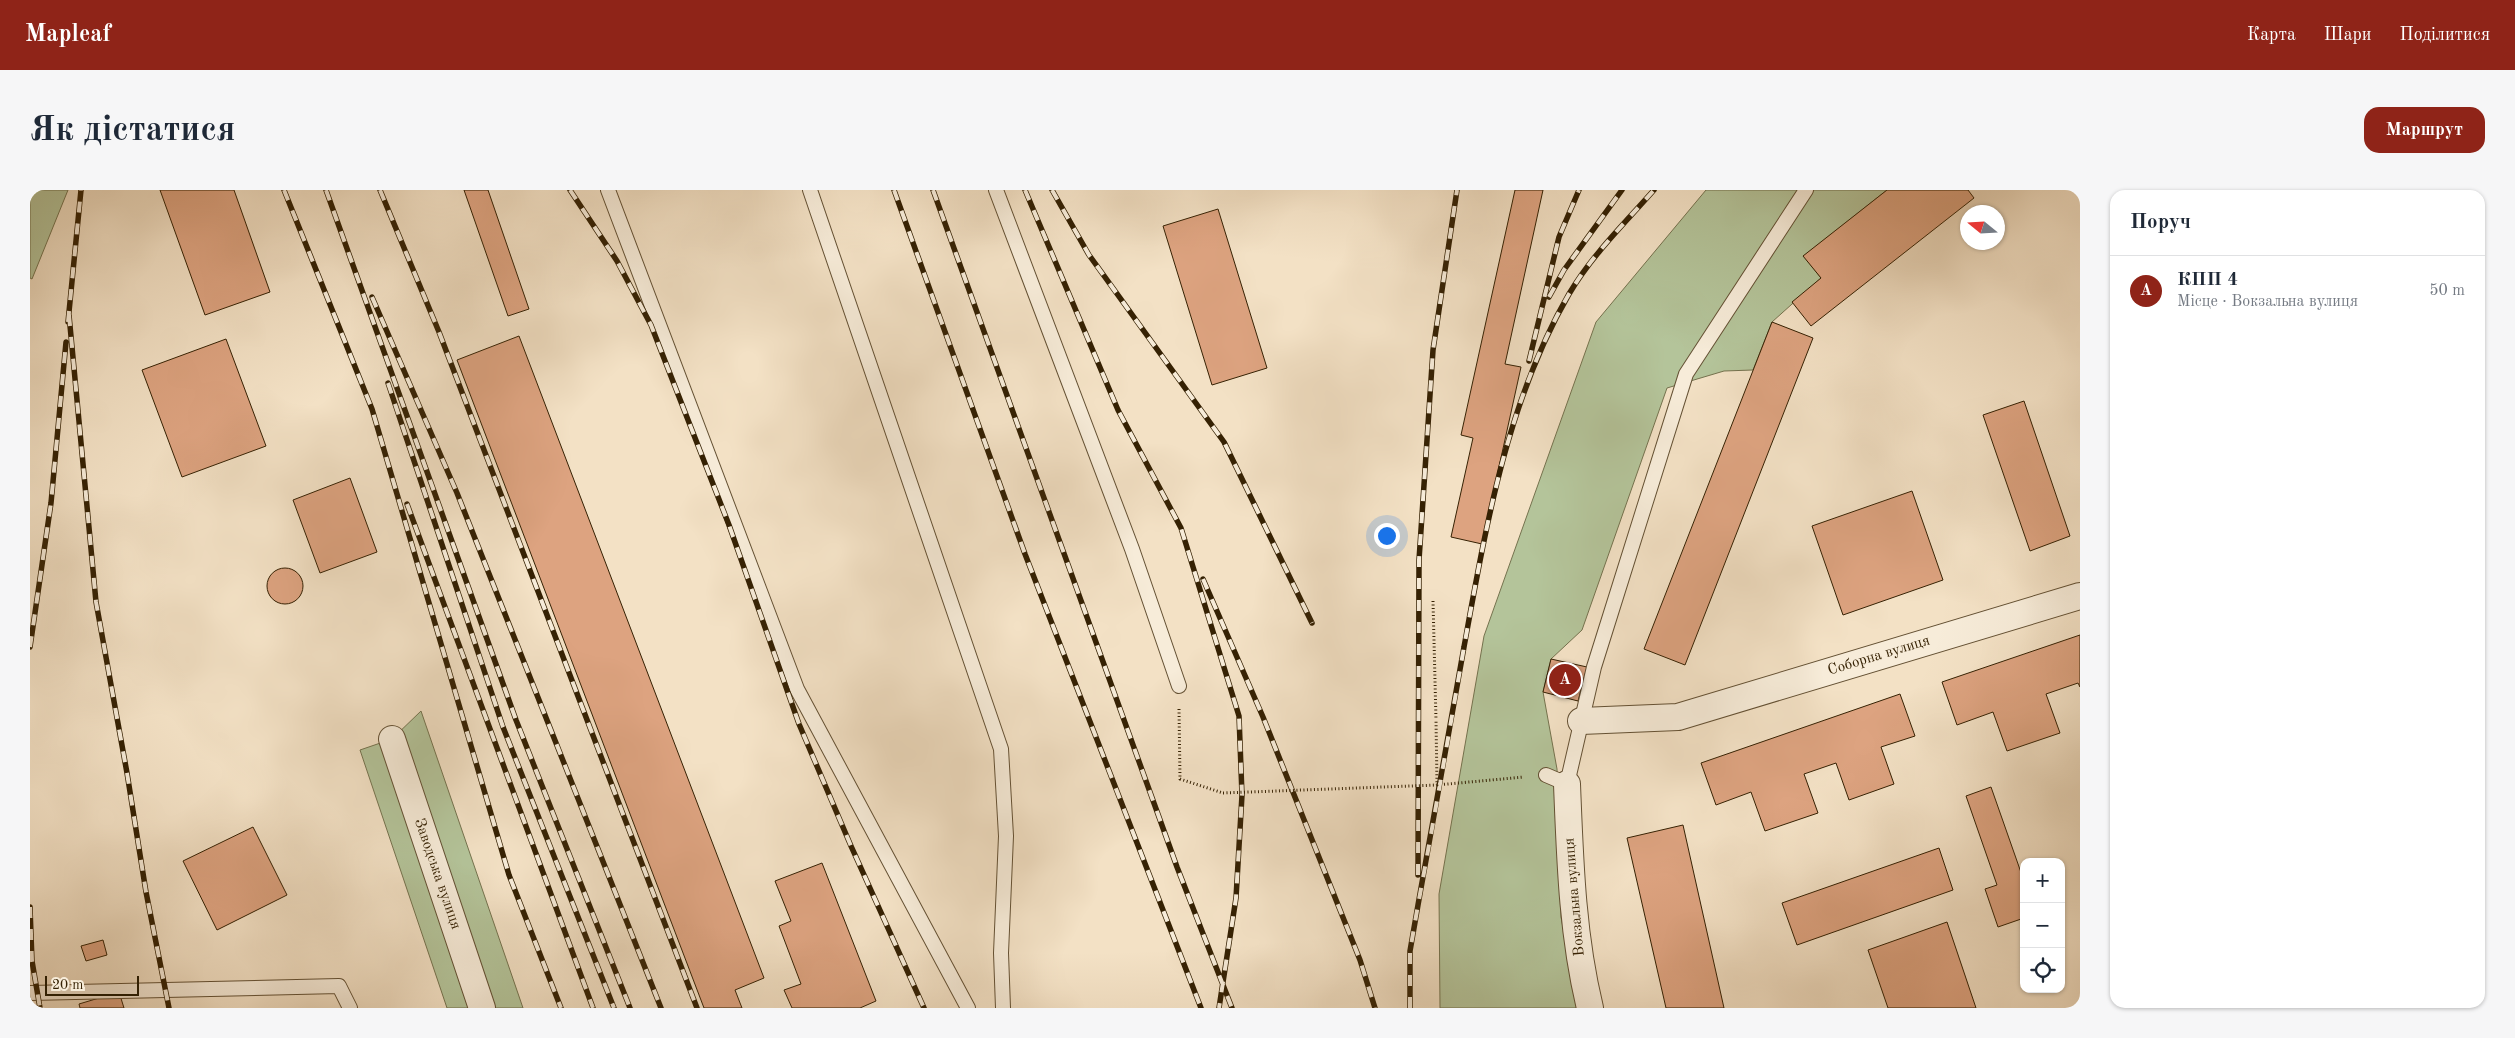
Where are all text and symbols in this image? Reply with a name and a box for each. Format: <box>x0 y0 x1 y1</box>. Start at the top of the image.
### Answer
text: Mapleaf <box>25 23 111 47</box>
text: Карта <box>2247 26 2296 44</box>
text: Шари <box>2324 26 2372 44</box>
text: Поділитися <box>2400 26 2490 44</box>
button: Маршрут <box>2364 107 2485 153</box>
text: Як дістатися <box>30 113 235 148</box>
north arrow <box>1960 205 2005 250</box>
text: Поруч <box>2130 212 2191 233</box>
text: КПП 4 <box>2177 271 2238 290</box>
text: A <box>2140 283 2152 299</box>
text: 50 m <box>2429 283 2465 299</box>
text: Місце · Вокзальна вулиця <box>2177 294 2358 310</box>
your location <box>1374 523 1400 549</box>
street label: Соборна вулиця <box>1826 633 1932 679</box>
pin: A <box>1549 661 1581 699</box>
street label: Заводська вулиця <box>411 817 463 932</box>
street label: Вокзальна вулиця <box>1562 837 1588 957</box>
map controls <box>2020 858 2065 993</box>
button: + <box>2020 858 2065 903</box>
button: − <box>2020 903 2065 948</box>
button: locate <box>2020 948 2065 993</box>
scale bar <box>45 973 139 996</box>
text: 20 m <box>52 978 83 992</box>

